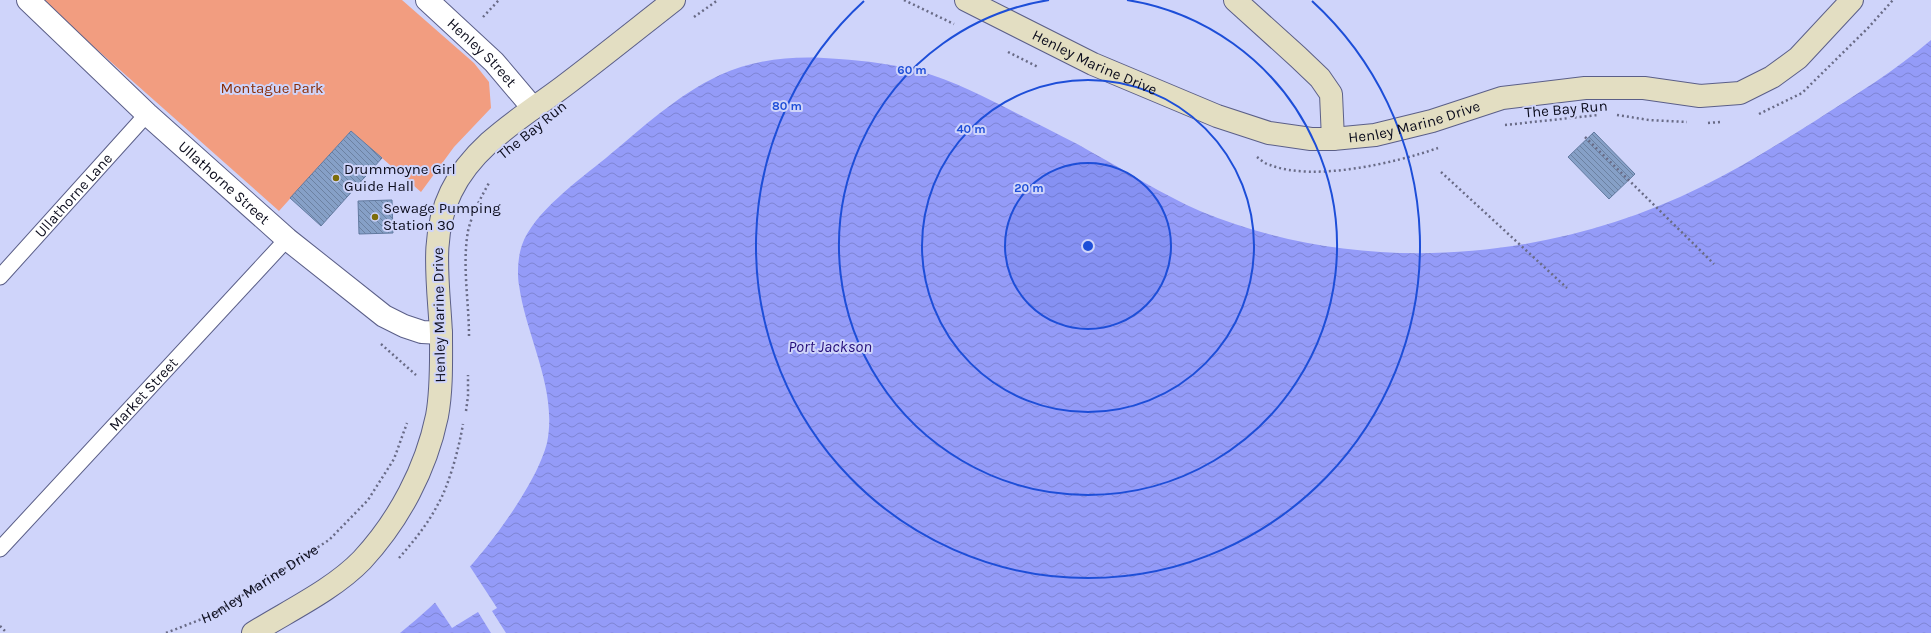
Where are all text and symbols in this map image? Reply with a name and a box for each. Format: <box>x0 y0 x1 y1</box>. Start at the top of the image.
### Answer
street label: Henley Street <box>443 14 520 91</box>
street label: Henley Marine Drive <box>1029 26 1160 99</box>
text: 60 m <box>897 63 927 77</box>
park label: Montague Park <box>220 79 324 97</box>
street label: The Bay Run <box>1524 96 1608 122</box>
street label: The Bay Run <box>494 97 570 163</box>
street label: Henley Marine Drive <box>1347 97 1482 146</box>
text: 80 m <box>772 99 802 113</box>
text: 40 m <box>956 122 986 136</box>
street label: Ullathorne Street <box>175 137 274 228</box>
street label: Ullathorne Lane <box>31 149 116 241</box>
place label: Drummoyne Girl Guide Hall <box>344 160 456 195</box>
marker: Drummoyne Girl Guide Hall <box>331 173 341 183</box>
text: 20 m <box>1014 181 1044 195</box>
place label: Sewage Pumping Station 30 <box>383 199 501 234</box>
marker: Sewage Pumping Station 30 <box>370 212 380 222</box>
centre of rings <box>1081 239 1095 253</box>
street label: Henley Marine Drive <box>429 247 449 383</box>
water label: Port Jackson <box>788 337 872 356</box>
street label: Market Street <box>105 354 182 434</box>
street label: Henley Marine Drive <box>198 540 322 627</box>

